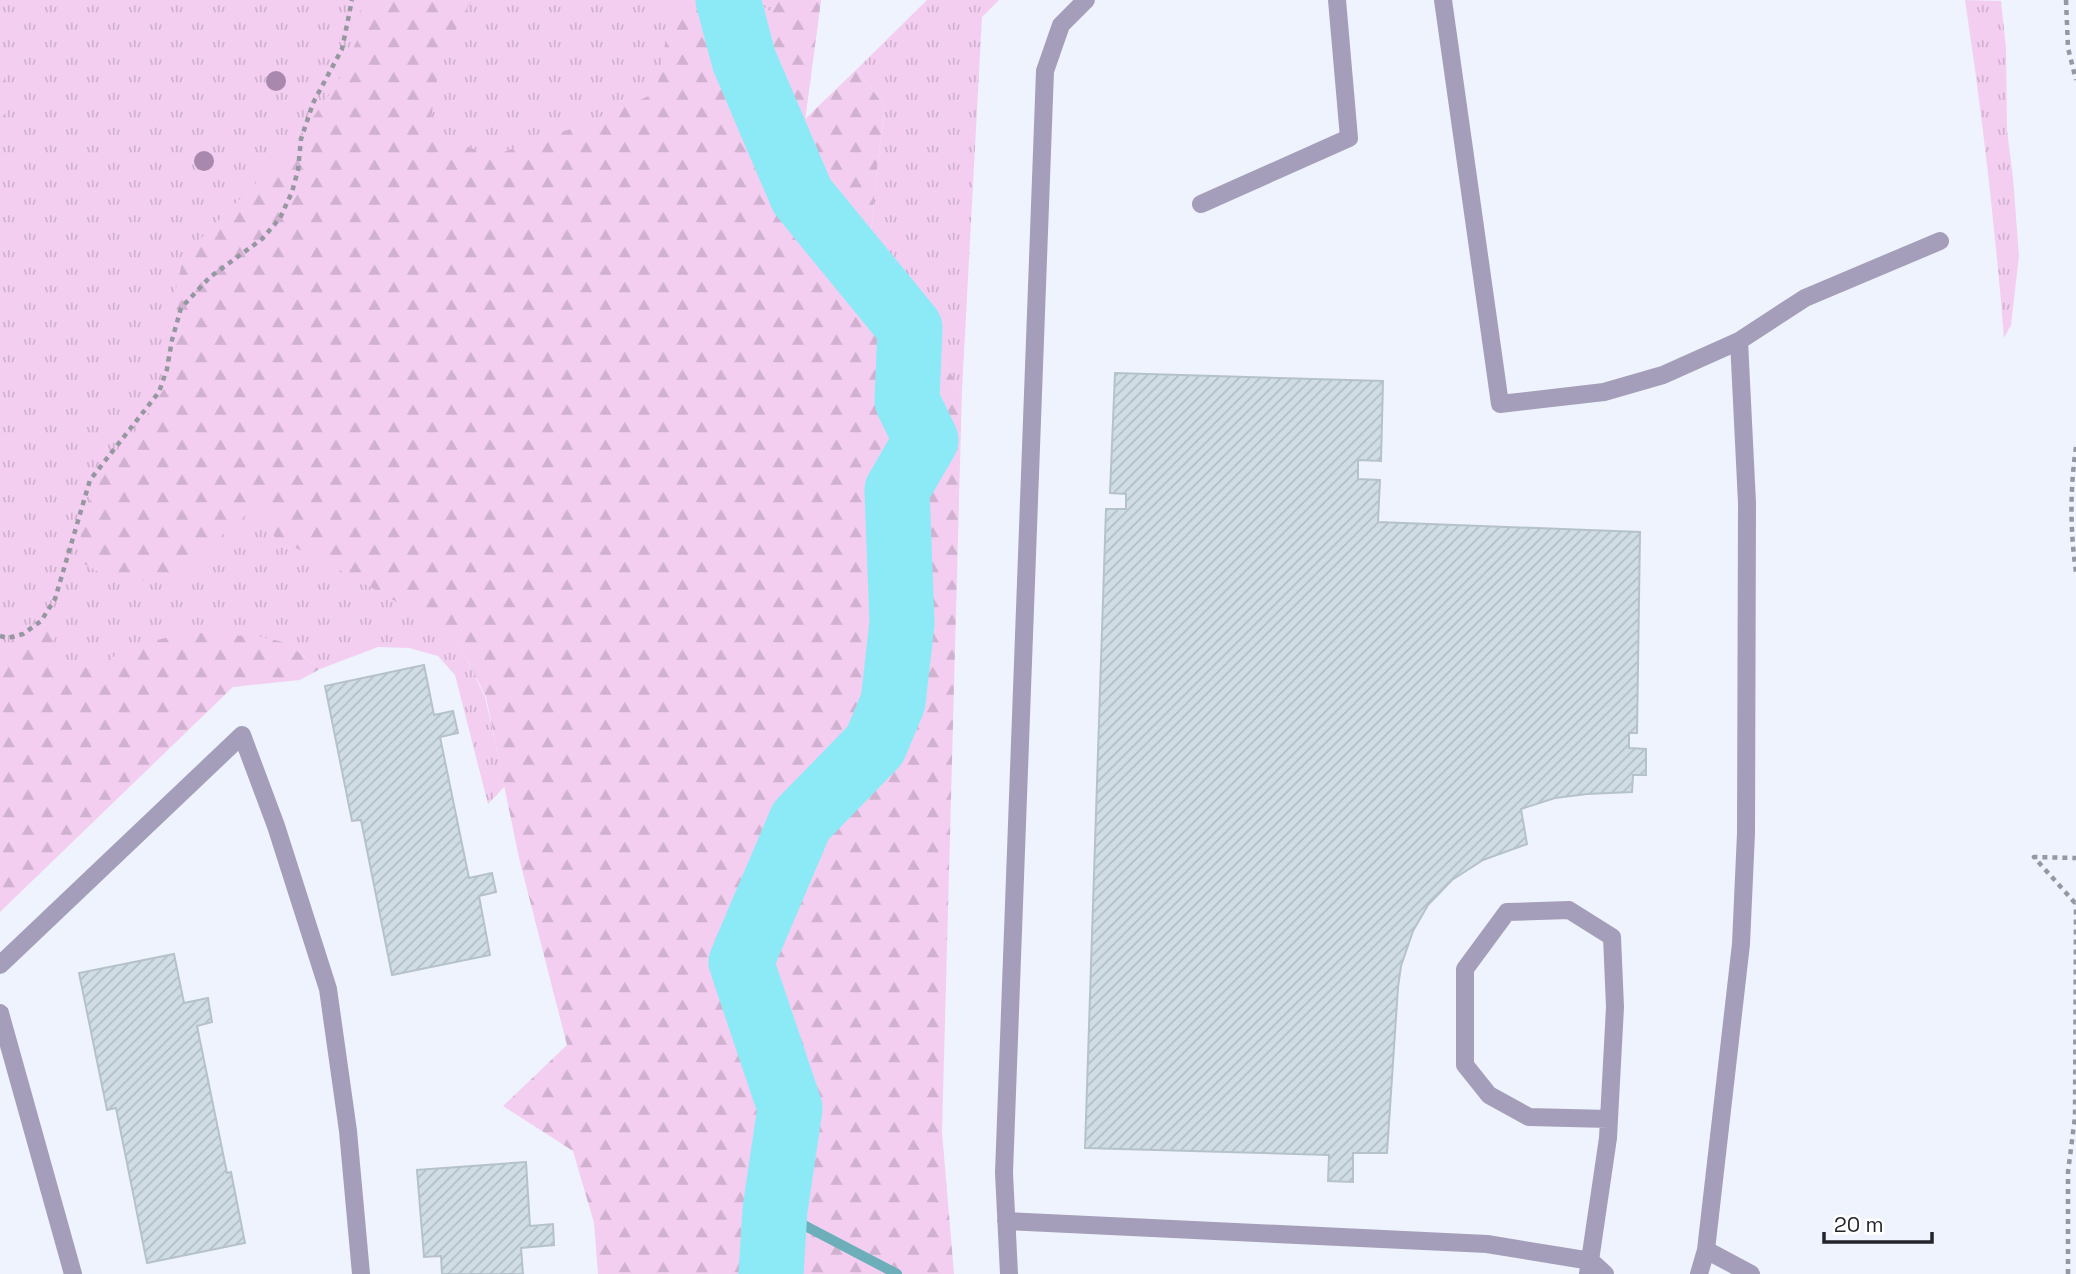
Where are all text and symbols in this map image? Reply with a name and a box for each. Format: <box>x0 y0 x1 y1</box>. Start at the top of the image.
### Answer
scale bar <box>1824 1200 1932 1244</box>
text: 20 m <box>1834 1211 1884 1238</box>

